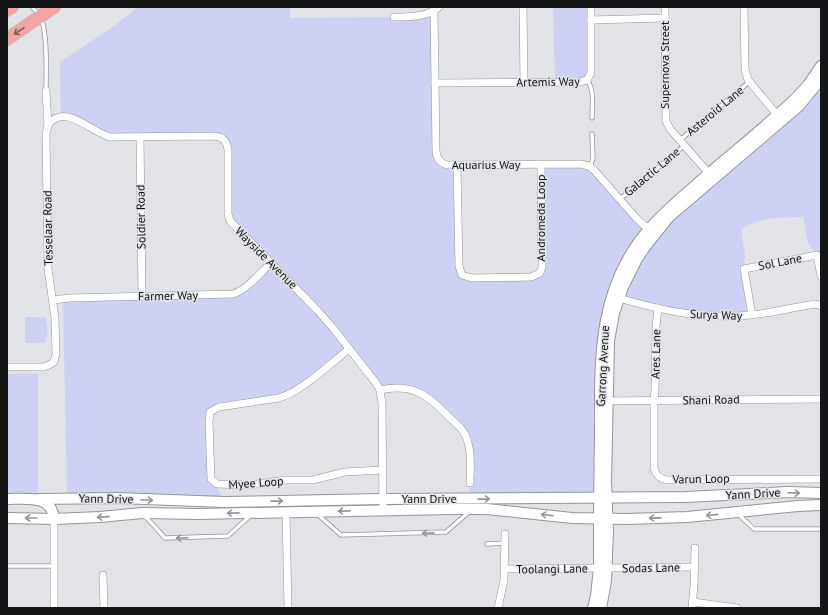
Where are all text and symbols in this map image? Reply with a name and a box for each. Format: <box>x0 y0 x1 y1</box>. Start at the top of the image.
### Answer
street label: Supernova Street <box>657 21 672 109</box>
one-way arrow <box>14 27 25 35</box>
street label: Artemis Way <box>516 73 580 90</box>
street label: Asteroid Lane <box>683 82 746 139</box>
street label: Galactic Lane <box>621 144 683 199</box>
street label: Aquarius Way <box>452 157 521 172</box>
street label: Andromeda Loop <box>533 175 548 261</box>
street label: Soldier Road <box>132 184 149 250</box>
street label: Tesselaar Road <box>39 190 56 266</box>
street label: Wayside Avenue <box>232 223 301 292</box>
street label: Sol Lane <box>757 250 803 273</box>
street label: Farmer Way <box>138 287 199 304</box>
street label: Surya Way <box>690 306 743 323</box>
street label: Garrong Avenue <box>593 325 612 407</box>
street label: Ares Lane <box>648 329 663 379</box>
street label: Shani Road <box>682 392 740 407</box>
street label: Varun Loop <box>671 471 730 487</box>
street label: Myee Loop <box>228 473 284 492</box>
street label: Yann Drive <box>725 485 781 502</box>
one-way arrow <box>787 489 800 496</box>
street label: Yann Drive <box>78 491 134 506</box>
street label: Yann Drive <box>401 491 457 506</box>
one-way arrow <box>477 495 490 503</box>
one-way arrow <box>140 496 153 503</box>
one-way arrow <box>270 497 283 505</box>
one-way arrow <box>338 507 351 515</box>
one-way arrow <box>227 509 240 517</box>
one-way arrow <box>706 511 719 518</box>
one-way arrow <box>541 512 554 519</box>
one-way arrow <box>97 513 110 520</box>
one-way arrow <box>25 514 38 522</box>
one-way arrow <box>649 514 662 522</box>
one-way arrow <box>422 529 435 537</box>
one-way arrow <box>176 534 189 541</box>
street label: Sodas Lane <box>622 559 680 576</box>
street label: Toolangi Lane <box>516 560 588 577</box>

